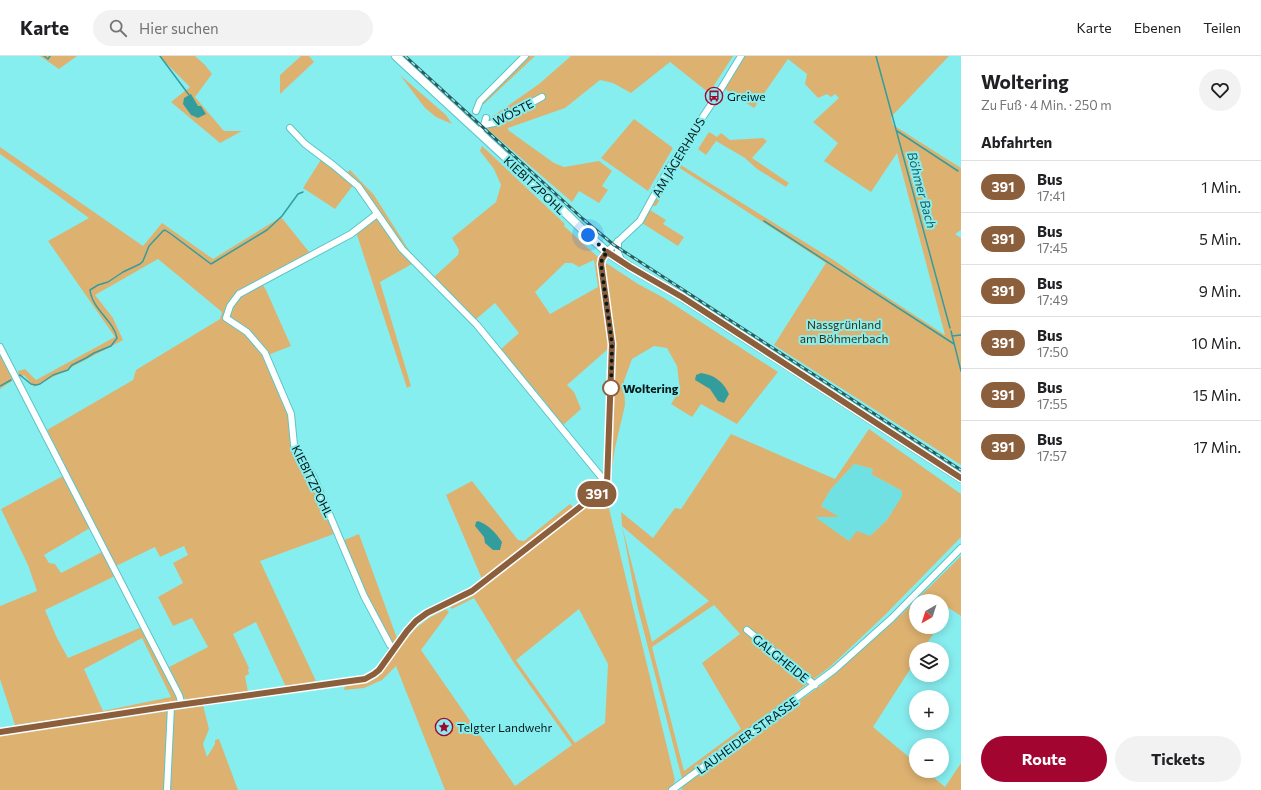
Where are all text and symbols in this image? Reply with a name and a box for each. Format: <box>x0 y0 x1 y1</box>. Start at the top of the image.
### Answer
search box <box>93 10 373 46</box>
text: Karte <box>20 16 69 39</box>
icon: search <box>107 17 129 39</box>
text: Hier suchen <box>139 19 219 37</box>
text: Karte <box>1076 19 1112 36</box>
text: Ebenen <box>1134 19 1181 36</box>
text: Teilen <box>1203 19 1241 36</box>
button: heart <box>1199 69 1241 111</box>
text: Woltering <box>981 70 1069 93</box>
bus stop icon: Greiwe <box>704 86 724 106</box>
place label: Greiwe <box>727 89 766 103</box>
street label: WÖSTE <box>490 96 536 128</box>
text: Zu Fuß · 4 Min. · 250 m <box>981 97 1112 113</box>
street label: AM JÄGERHAUS <box>649 115 708 200</box>
text: Abfahrten <box>981 133 1052 151</box>
water label: Böhmer Bach <box>904 150 940 230</box>
street label: KIEBITZPOHL <box>501 153 569 217</box>
text: Bus <box>1037 170 1062 188</box>
text: 391 <box>991 178 1015 195</box>
text: 1 Min. <box>1201 178 1241 196</box>
text: 17:41 <box>1037 188 1065 204</box>
text: Bus <box>1037 222 1062 240</box>
your location <box>578 225 598 245</box>
text: 391 <box>991 230 1015 247</box>
text: 5 Min. <box>1199 230 1241 248</box>
text: 17:45 <box>1037 240 1068 256</box>
text: Bus <box>1037 274 1062 292</box>
text: 391 <box>991 282 1015 299</box>
text: 9 Min. <box>1199 282 1241 300</box>
text: 17:49 <box>1037 292 1068 308</box>
park label: Nassgrünland am Böhmerbach <box>800 317 888 345</box>
text: Bus <box>1037 326 1062 344</box>
text: 391 <box>991 334 1015 351</box>
text: 10 Min. <box>1192 334 1241 352</box>
text: 17:50 <box>1037 344 1068 360</box>
text: Bus <box>1037 378 1062 396</box>
marker: Woltering <box>602 379 620 397</box>
place label: Woltering <box>623 381 679 395</box>
text: 391 <box>991 386 1015 403</box>
text: 15 Min. <box>1193 386 1241 404</box>
text: 17:55 <box>1037 396 1067 412</box>
text: Bus <box>1037 430 1062 448</box>
text: 391 <box>991 438 1015 455</box>
text: 17 Min. <box>1193 438 1241 456</box>
street label: KIEBITZPOHL <box>289 443 337 519</box>
text: 17:57 <box>1037 448 1067 464</box>
line badge: 391 <box>574 481 620 507</box>
text: 391 <box>585 485 609 502</box>
north arrow <box>909 594 949 634</box>
map controls <box>909 594 949 778</box>
street label: GALGHEIDE <box>750 631 812 685</box>
button: layers <box>909 642 949 682</box>
button: + <box>909 690 949 730</box>
street label: LAUHEIDER STRASSE <box>694 694 800 776</box>
place icon: Telgter Landwehr <box>434 717 454 737</box>
place label: Telgter Landwehr <box>457 720 552 734</box>
button: Route <box>981 736 1107 782</box>
button: Tickets <box>1115 736 1241 782</box>
button: − <box>909 738 949 778</box>

